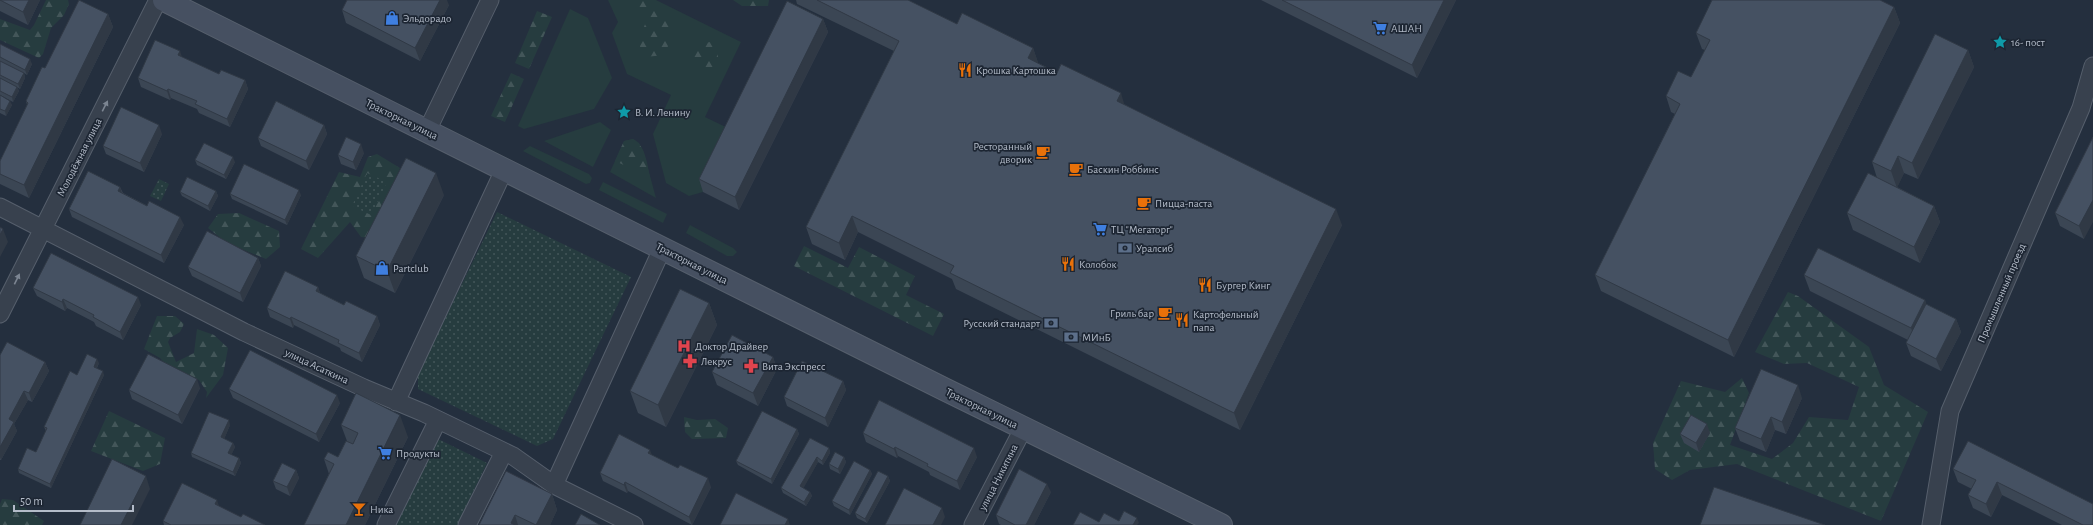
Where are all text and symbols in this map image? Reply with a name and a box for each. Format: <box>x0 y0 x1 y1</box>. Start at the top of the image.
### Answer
shop icon: Эльдорадо <box>384 10 400 26</box>
place label: Эльдорадо <box>403 13 451 24</box>
supermarket icon: АШАН <box>1372 20 1388 36</box>
place label: АШАН <box>1391 23 1422 34</box>
place icon: 16- пост <box>1992 34 2008 50</box>
place label: 16- пост <box>2011 37 2045 48</box>
restaurant icon: Крошка Картошка <box>957 62 973 78</box>
place label: Крошка Картошка <box>976 65 1056 76</box>
street label: Тракторная улица <box>364 97 440 142</box>
one-way arrow <box>102 100 108 112</box>
place icon: В. И. Ленину <box>616 104 632 120</box>
place label: В. И. Ленину <box>635 107 691 118</box>
street label: Молодёжная улица <box>55 116 104 198</box>
place label: Ресторанный дворик <box>973 141 1032 165</box>
cafe icon: Ресторанный дворик <box>1035 144 1051 160</box>
cafe icon: Баскин Роббинс <box>1068 161 1084 177</box>
place label: Баскин Роббинс <box>1087 164 1159 175</box>
cafe icon: Пицца-паста <box>1136 195 1152 211</box>
place label: Пицца-паста <box>1155 198 1212 209</box>
supermarket icon: ТЦ "Мегаторг" <box>1092 221 1108 237</box>
place label: ТЦ "Мегаторг" <box>1111 224 1173 235</box>
bank icon: Уралсиб <box>1117 240 1133 256</box>
street label: Тракторная улица <box>654 241 729 286</box>
street label: Промышленный проезд <box>1976 241 2028 345</box>
place label: Уралсиб <box>1136 243 1173 254</box>
restaurant icon: Колобок <box>1060 256 1076 272</box>
place label: Колобок <box>1079 259 1117 270</box>
shop icon: Partclub <box>374 260 390 276</box>
place label: Partclub <box>393 263 429 274</box>
one-way arrow <box>14 274 20 285</box>
restaurant icon: Бургер Кинг <box>1197 277 1213 293</box>
place label: Бургер Кинг <box>1216 280 1270 291</box>
cafe icon: Гриль бар <box>1157 305 1173 321</box>
place label: Гриль бар <box>1110 308 1154 319</box>
place label: Картофельный папа <box>1193 309 1259 333</box>
restaurant icon: Картофельный папа <box>1174 312 1190 328</box>
bank icon: Русский стандарт <box>1043 315 1059 331</box>
place label: Русский стандарт <box>963 318 1040 329</box>
bank icon: МИнБ <box>1063 329 1079 345</box>
place label: МИнБ <box>1082 332 1111 343</box>
hospital icon: Доктор Драйвер <box>676 338 692 354</box>
place label: Доктор Драйвер <box>695 341 768 352</box>
street label: улица Асаткина <box>282 346 350 386</box>
pharmacy icon: Лекрус <box>682 353 698 369</box>
place label: Лекрус <box>701 356 732 367</box>
pharmacy icon: Вита Экспресс <box>743 358 759 374</box>
place label: Вита Экспресс <box>762 361 825 372</box>
street label: Тракторная улица <box>944 386 1020 431</box>
street label: улица Никитина <box>977 442 1020 513</box>
supermarket icon: Продукты <box>377 445 393 461</box>
place label: Продукты <box>396 448 440 459</box>
scale bar <box>14 487 133 513</box>
text: 50 m <box>20 495 43 507</box>
bar icon: Ника <box>351 501 367 517</box>
place label: Ника <box>370 504 393 515</box>

